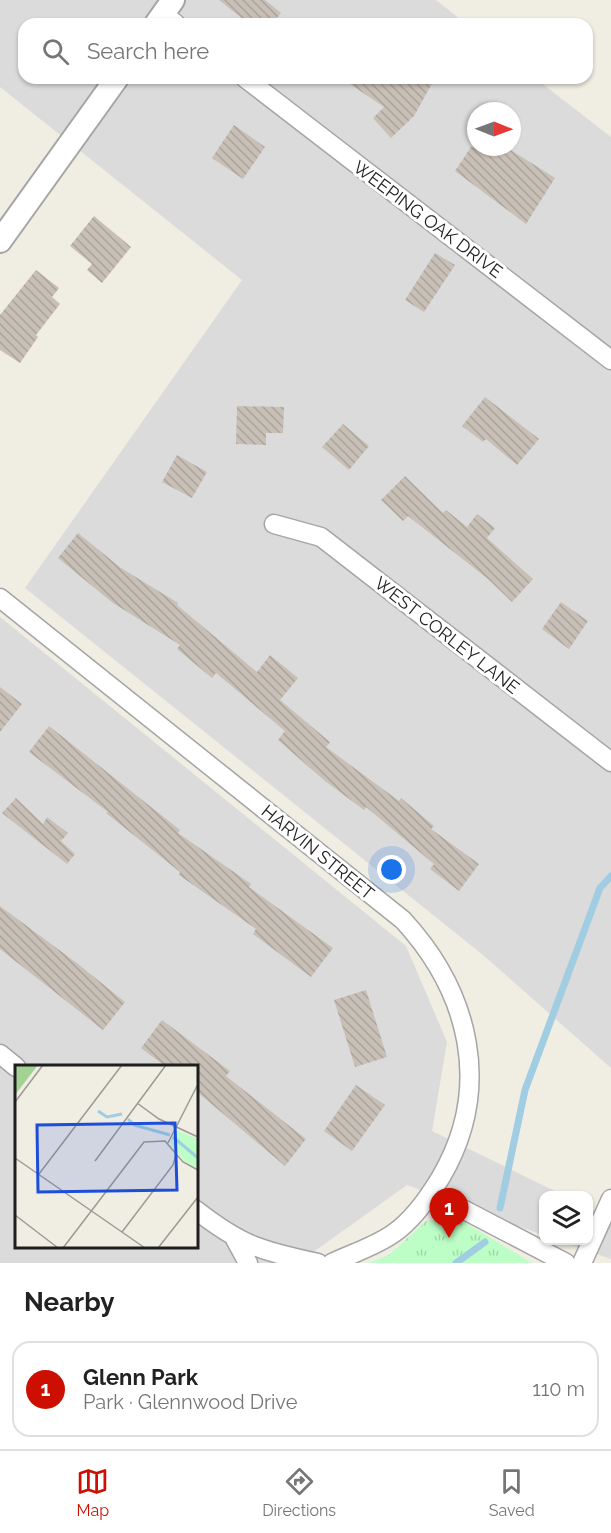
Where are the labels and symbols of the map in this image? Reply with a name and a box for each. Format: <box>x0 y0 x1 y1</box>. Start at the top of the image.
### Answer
north arrow <box>467 102 521 156</box>
street label: WEEPING OAK DRIVE <box>349 156 507 282</box>
street label: WEST CORLEY LANE <box>370 572 524 698</box>
street label: HARVIN STREET <box>258 800 378 904</box>
your location <box>377 855 406 884</box>
inset map <box>15 1065 198 1248</box>
pin: 1 <box>430 1188 468 1238</box>

